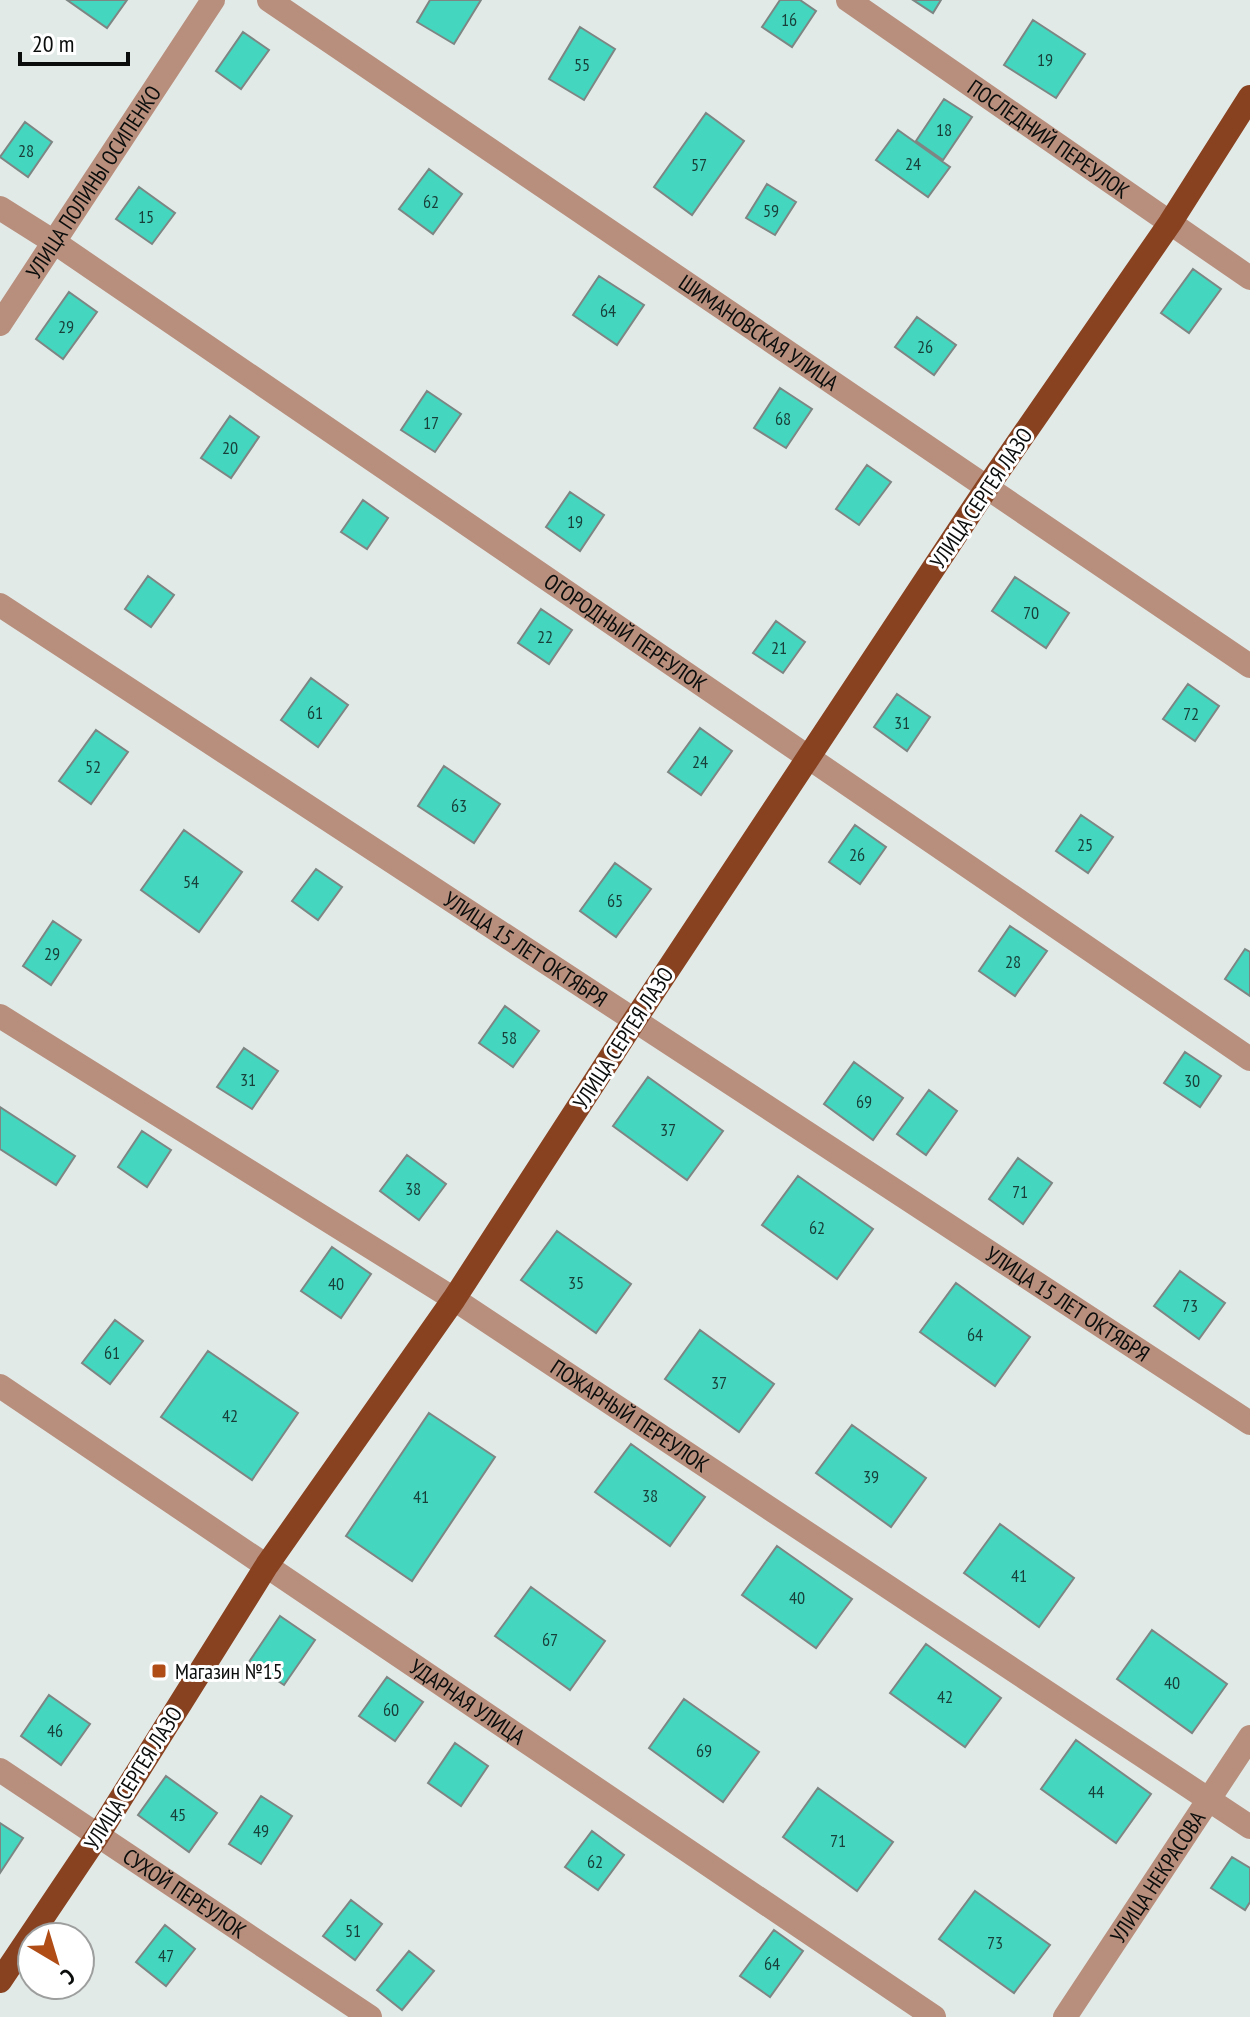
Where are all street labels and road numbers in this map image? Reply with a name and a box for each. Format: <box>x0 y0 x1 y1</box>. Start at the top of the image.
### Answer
street label: ПОСЛЕДНИЙ ПЕРЕУЛОК <box>962 73 1135 205</box>
street label: УЛИЦА ПОЛИНЫ ОСИПЕНКО <box>20 80 167 284</box>
street label: ШИМАНОВСКАЯ УЛИЦА <box>674 268 844 397</box>
street label: УЛИЦА СЕРГЕЯ ЛАЗО <box>924 422 1038 574</box>
street label: ОГОРОДНЫЙ ПЕРЕУЛОК <box>539 567 712 698</box>
street label: УЛИЦА 15 ЛЕТ ОКТЯБРЯ <box>438 885 613 1013</box>
street label: УЛИЦА СЕРГЕЯ ЛАЗО <box>567 962 679 1114</box>
street label: УЛИЦА 15 ЛЕТ ОКТЯБРЯ <box>980 1240 1155 1368</box>
street label: ПОЖАРНЫЙ ПЕРЕУЛОК <box>545 1353 714 1478</box>
street label: УДАРНАЯ УЛИЦА <box>404 1653 531 1751</box>
street label: УЛИЦА СЕРГЕЯ ЛАЗО <box>78 1701 188 1855</box>
street label: УЛИЦА НЕКРАСОВА <box>1104 1805 1212 1948</box>
street label: СУХОЙ ПЕРЕУЛОК <box>118 1842 252 1945</box>

